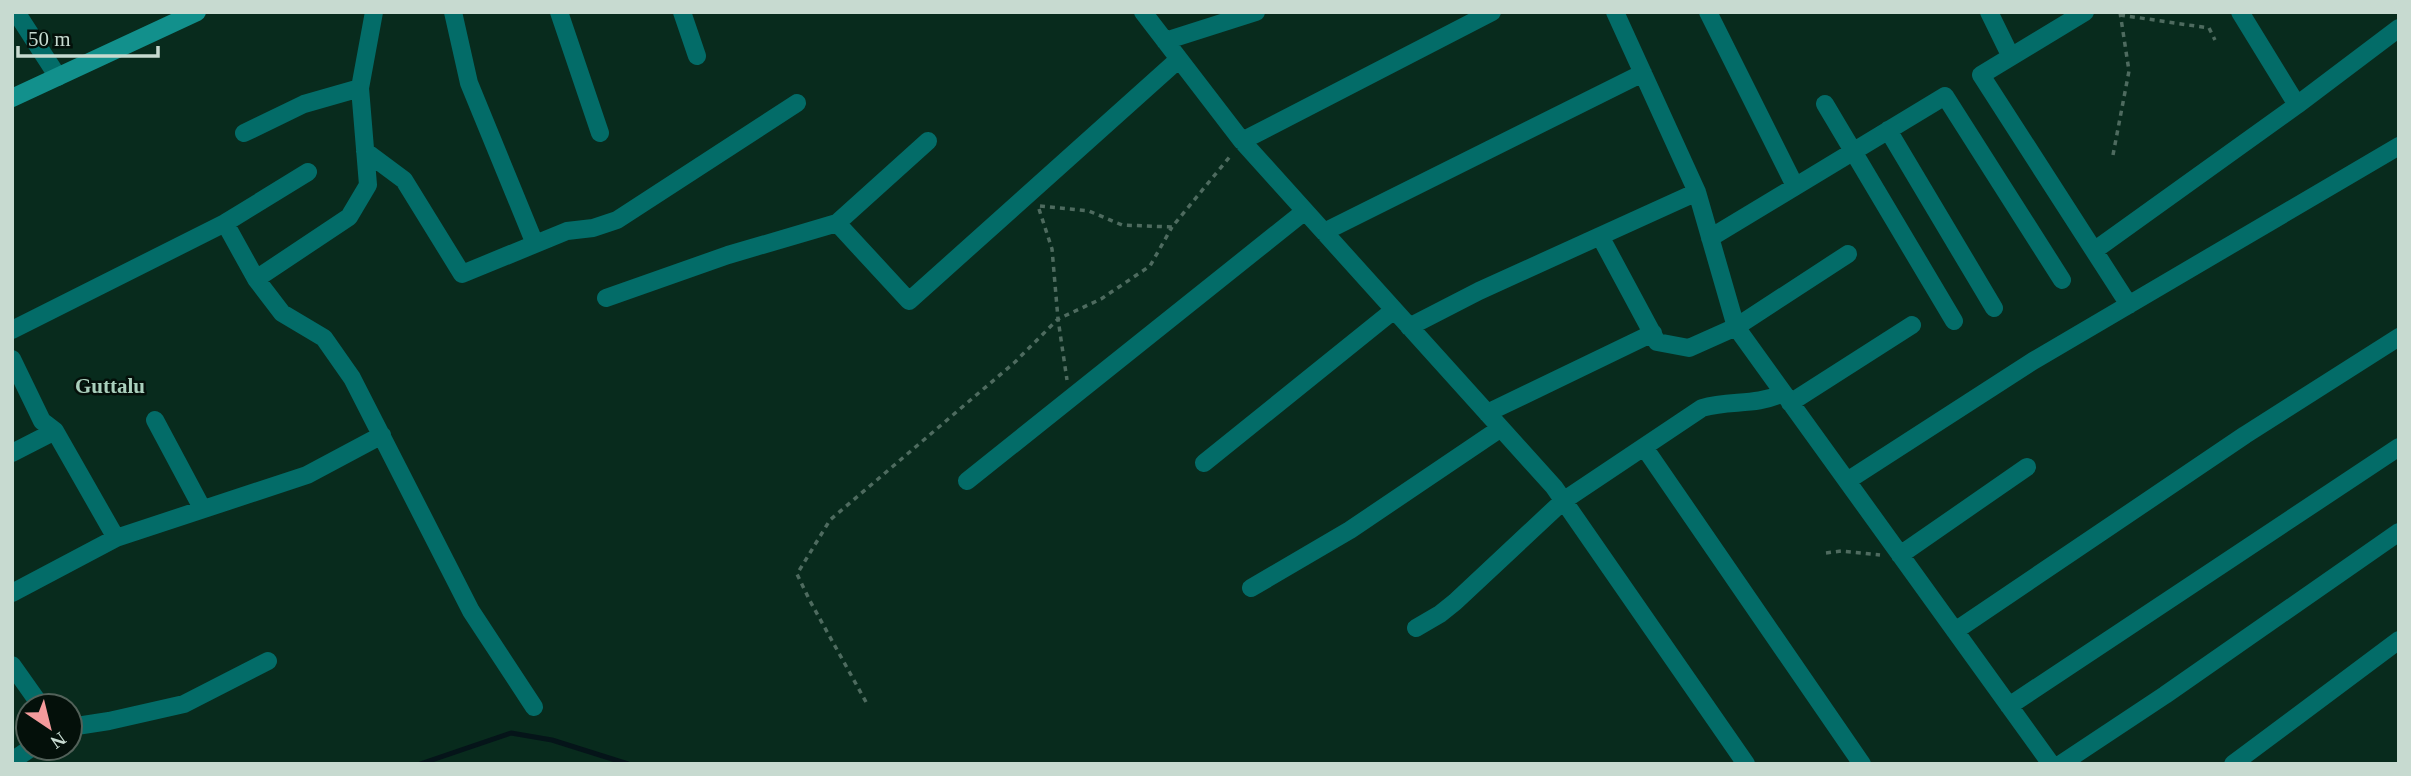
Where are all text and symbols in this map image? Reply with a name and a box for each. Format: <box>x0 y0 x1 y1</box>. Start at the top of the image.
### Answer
scale bar <box>18 14 158 58</box>
text: 50 m <box>28 27 71 51</box>
district label: Guttalu <box>75 374 145 398</box>
north arrow <box>14 692 84 762</box>
text: N <box>47 728 70 753</box>

